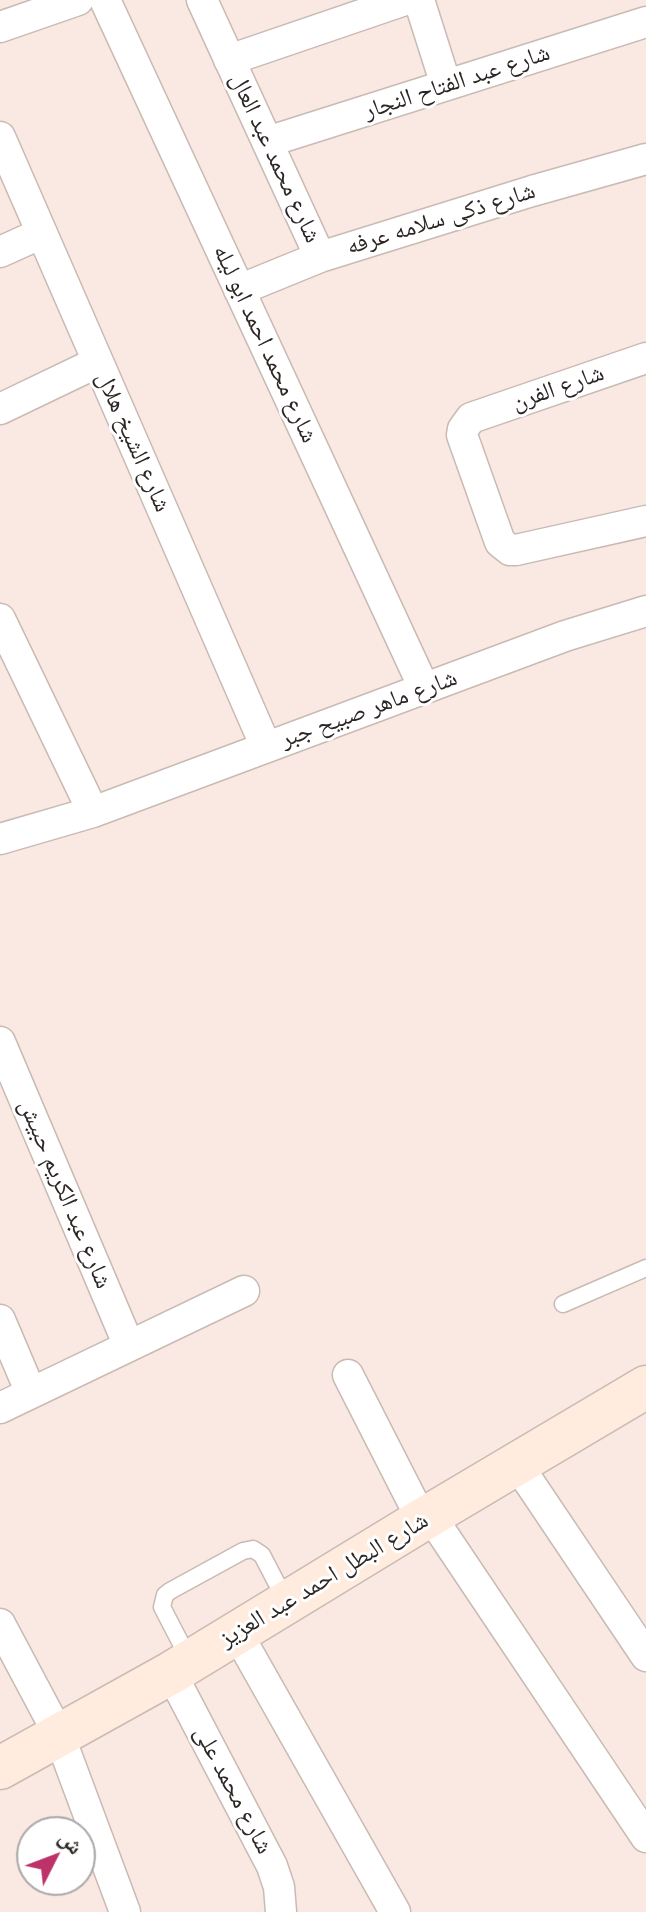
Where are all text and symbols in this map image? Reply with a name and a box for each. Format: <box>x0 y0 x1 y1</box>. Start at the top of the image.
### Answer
street label: شارع عبد الفتاح النجار <box>360 38 554 126</box>
street label: شارع محمد عبد العال <box>223 68 327 248</box>
street label: شارع ذكى سلامه عرفه <box>343 177 539 261</box>
street label: شارع محمد احمد ابو ليله <box>207 240 323 448</box>
street label: شارع الفرن <box>508 359 608 417</box>
street label: شارع الشيخ هلال <box>89 367 177 517</box>
street label: شارع ماهر صبيح جبر <box>277 664 461 754</box>
street label: شارع عبد الكريم حبيش <box>12 1095 118 1293</box>
street label: شارع البطل احمد عبد العزيز <box>214 1506 434 1654</box>
street label: شارع محمد على <box>187 1721 279 1859</box>
north arrow <box>16 1816 96 1896</box>
text: ش <box>53 1823 91 1860</box>

